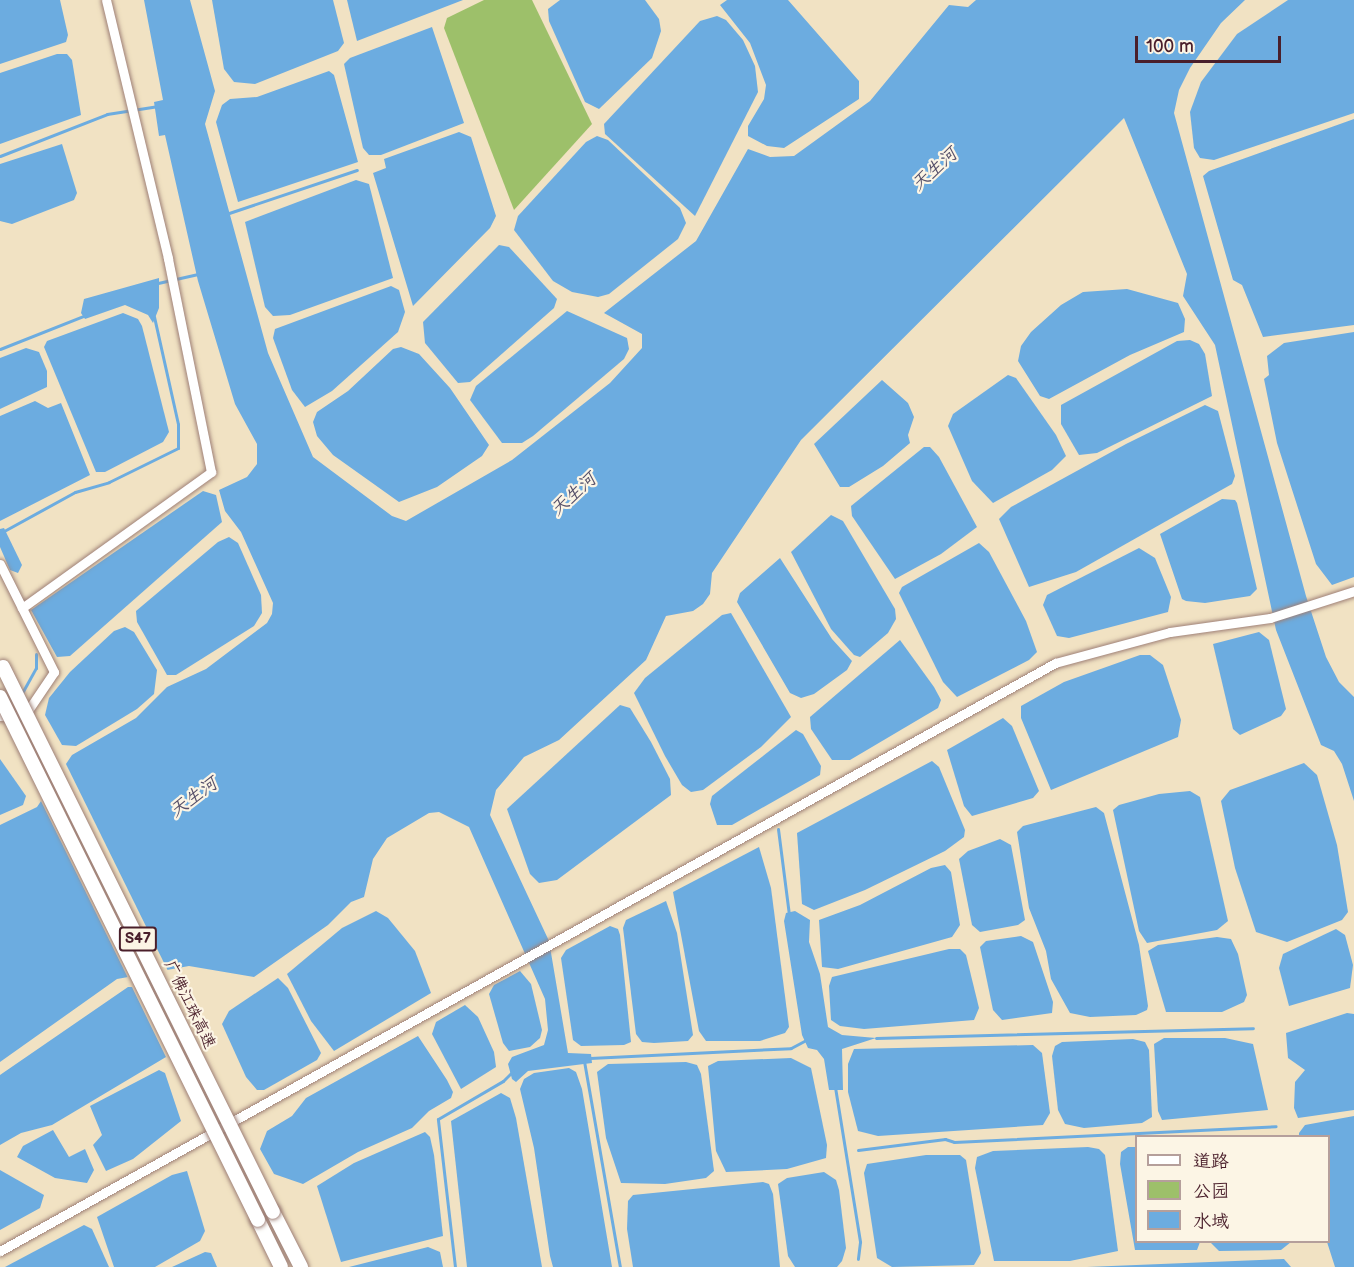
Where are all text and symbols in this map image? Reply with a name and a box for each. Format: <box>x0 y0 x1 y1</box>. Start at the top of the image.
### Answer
scale bar <box>1138 24 1284 62</box>
text: 100 m <box>1146 36 1194 57</box>
water label: 天生河 <box>908 144 962 196</box>
water label: 天生河 <box>547 469 601 521</box>
water label: 天生河 <box>166 773 222 823</box>
road number: S47 <box>118 927 158 951</box>
street label: 广佛江珠高速 <box>159 958 219 1052</box>
legend <box>1135 1135 1330 1243</box>
text: 道路 <box>1193 1151 1229 1172</box>
text: 公园 <box>1193 1181 1229 1202</box>
text: 水域 <box>1193 1211 1229 1232</box>

